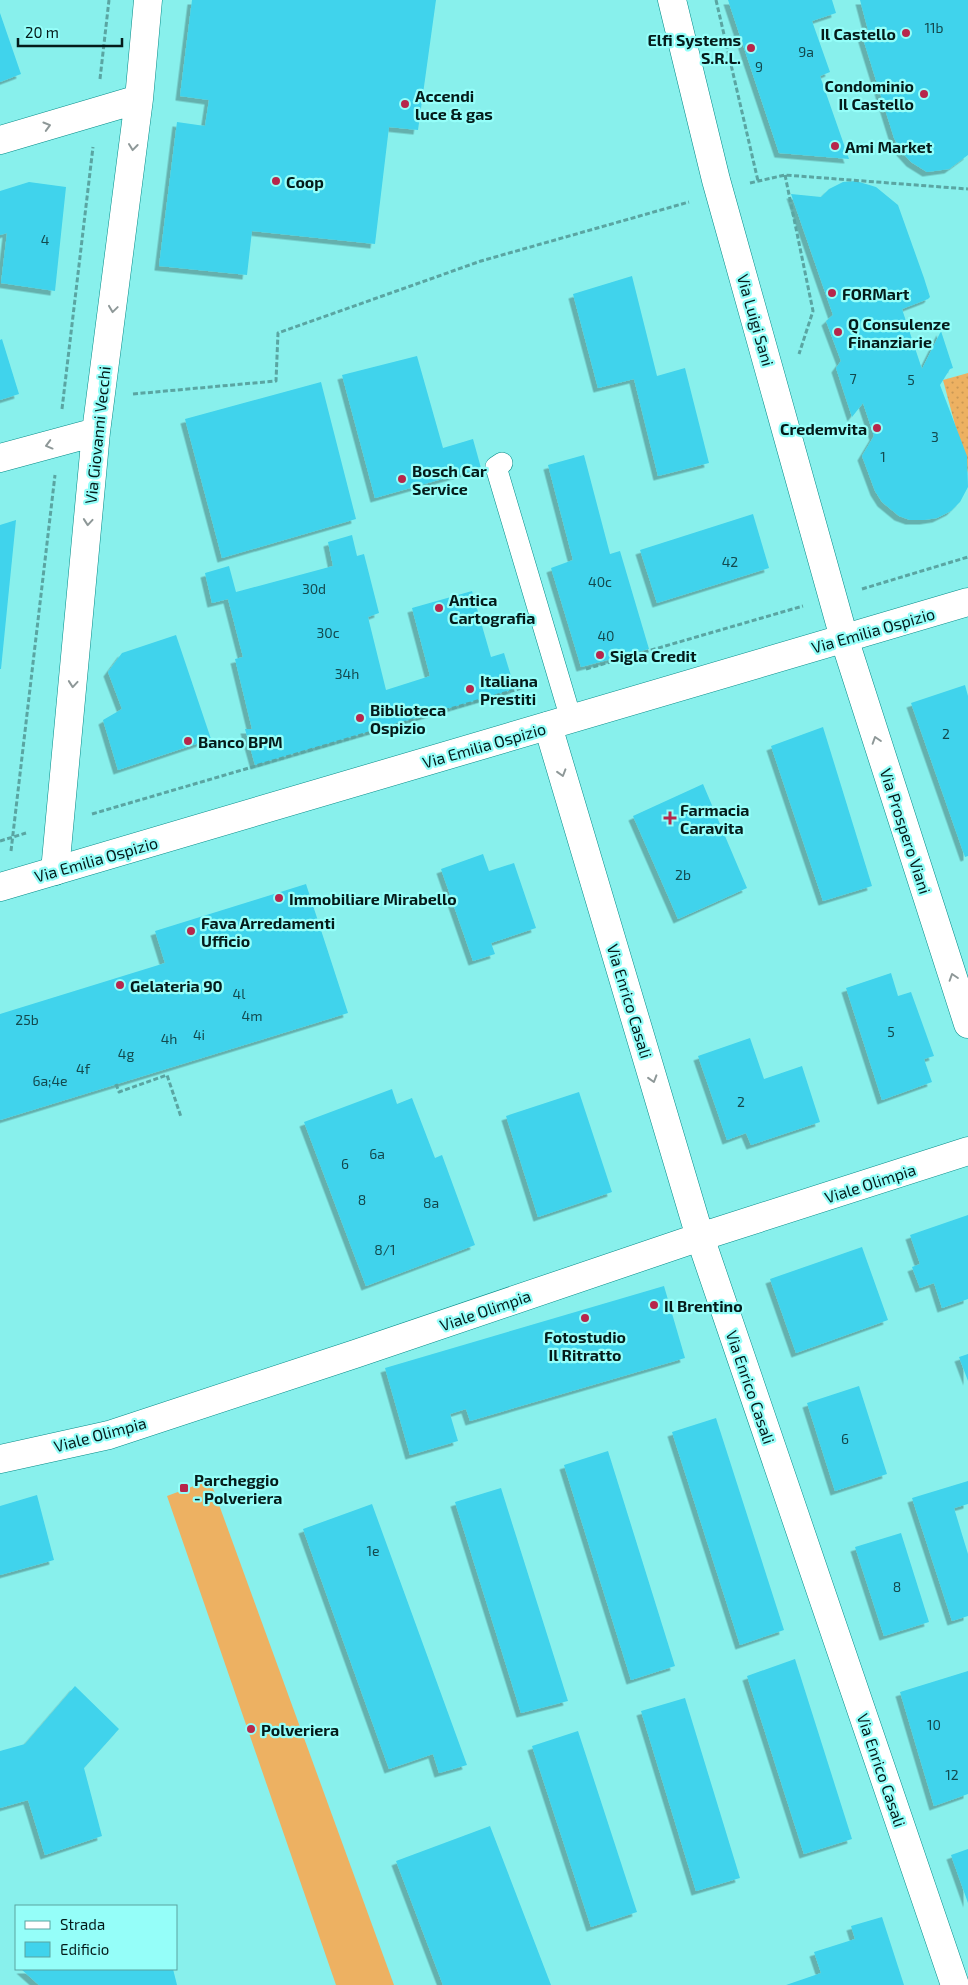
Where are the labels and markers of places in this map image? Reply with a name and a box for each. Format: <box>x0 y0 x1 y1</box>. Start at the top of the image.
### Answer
place label: Il Castello <box>820 24 896 43</box>
marker: Il Castello <box>900 27 912 39</box>
place label: Elfi Systems S.R.L. <box>648 30 741 67</box>
marker: Elfi Systems S.R.L. <box>745 42 757 54</box>
place label: Condominio Il Castello <box>825 76 914 113</box>
place label: Accendi luce & gas <box>415 86 493 123</box>
marker: Condominio Il Castello <box>918 88 930 100</box>
marker: Accendi luce & gas <box>399 98 411 110</box>
place label: Ami Market <box>845 137 933 156</box>
marker: Ami Market <box>829 140 841 152</box>
place label: Coop <box>286 172 324 191</box>
marker: Coop <box>270 175 282 187</box>
place label: FORMart <box>842 284 910 303</box>
marker: FORMart <box>826 287 838 299</box>
place label: Q Consulenze Finanziarie <box>848 314 950 351</box>
marker: Q Consulenze Finanziarie <box>832 326 844 338</box>
place label: Credemvita <box>780 419 867 438</box>
marker: Credemvita <box>871 422 883 434</box>
place label: Bosch Car Service <box>412 461 487 498</box>
marker: Bosch Car Service <box>396 473 408 485</box>
place label: Antica Cartografia <box>449 590 535 627</box>
marker: Antica Cartografia <box>433 602 445 614</box>
place label: Sigla Credit <box>610 646 697 665</box>
marker: Sigla Credit <box>594 649 606 661</box>
place label: Italiana Prestiti <box>480 671 538 708</box>
marker: Italiana Prestiti <box>464 683 476 695</box>
place label: Biblioteca Ospizio <box>370 700 446 737</box>
marker: Biblioteca Ospizio <box>354 712 366 724</box>
place label: Banco BPM <box>198 732 283 751</box>
marker: Banco BPM <box>182 735 194 747</box>
place label: Farmacia Caravita <box>680 800 749 837</box>
marker: Farmacia Caravita <box>664 812 676 824</box>
place label: Immobiliare Mirabello <box>289 889 457 908</box>
marker: Immobiliare Mirabello <box>273 892 285 904</box>
place label: Fava Arredamenti Ufficio <box>201 913 335 950</box>
marker: Fava Arredamenti Ufficio <box>185 925 197 937</box>
place label: Gelateria 90 <box>130 976 223 995</box>
marker: Gelateria 90 <box>114 979 126 991</box>
place label: Il Brentino <box>664 1296 743 1315</box>
marker: Il Brentino <box>648 1299 660 1311</box>
marker: Fotostudio Il Ritratto <box>579 1312 591 1324</box>
place label: Fotostudio Il Ritratto <box>544 1327 626 1364</box>
place label: Parcheggio - Polveriera <box>194 1470 282 1507</box>
marker: Parcheggio - Polveriera <box>178 1482 190 1494</box>
place label: Polveriera <box>261 1720 339 1739</box>
marker: Polveriera <box>245 1723 257 1735</box>

